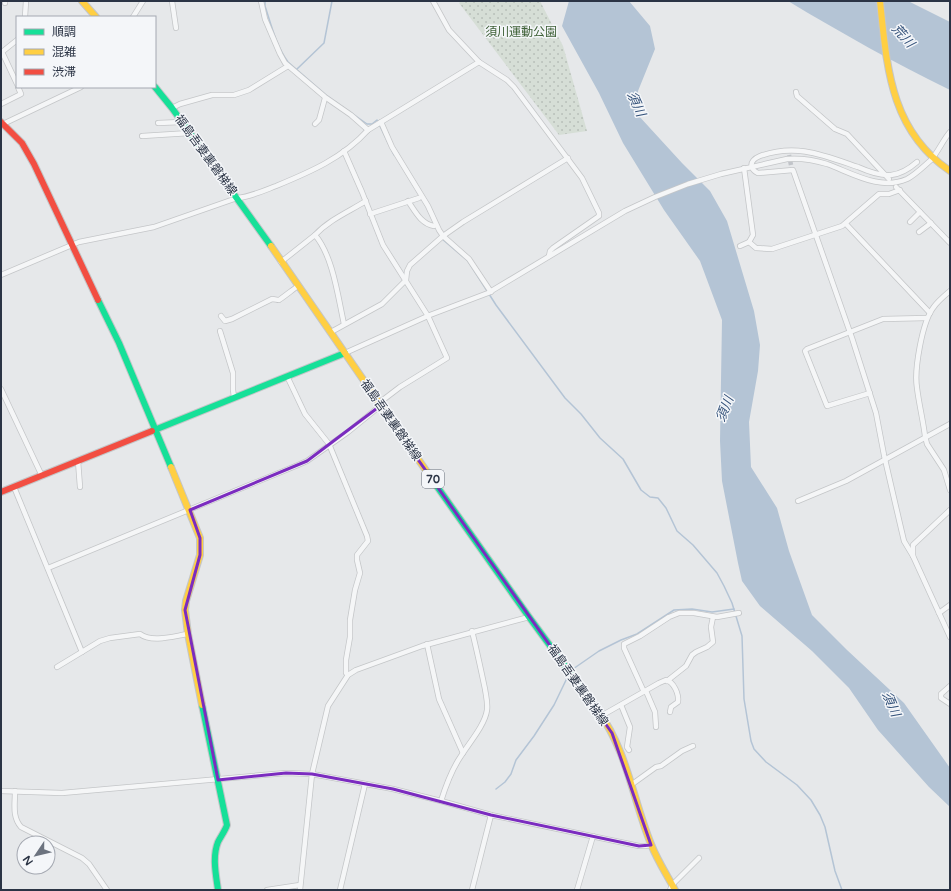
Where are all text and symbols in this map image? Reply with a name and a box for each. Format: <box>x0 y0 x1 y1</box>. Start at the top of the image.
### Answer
legend <box>16 16 156 88</box>
water label: 荒川 <box>888 21 919 52</box>
text: 順調 <box>52 25 76 39</box>
park label: 須川運動公園 <box>485 25 557 39</box>
text: 混雑 <box>52 45 76 59</box>
text: 渋滞 <box>52 65 76 79</box>
water label: 須川 <box>623 89 650 121</box>
street label: 福島吾妻裏磐梯線 <box>172 112 240 198</box>
street label: 福島吾妻裏磐梯線 <box>358 377 424 463</box>
water label: 須川 <box>713 392 738 424</box>
road number: 70 <box>422 470 444 488</box>
street label: 福島吾妻裏磐梯線 <box>545 642 611 728</box>
water label: 須川 <box>878 689 904 721</box>
north arrow <box>16 835 56 875</box>
text: N <box>20 853 36 868</box>

